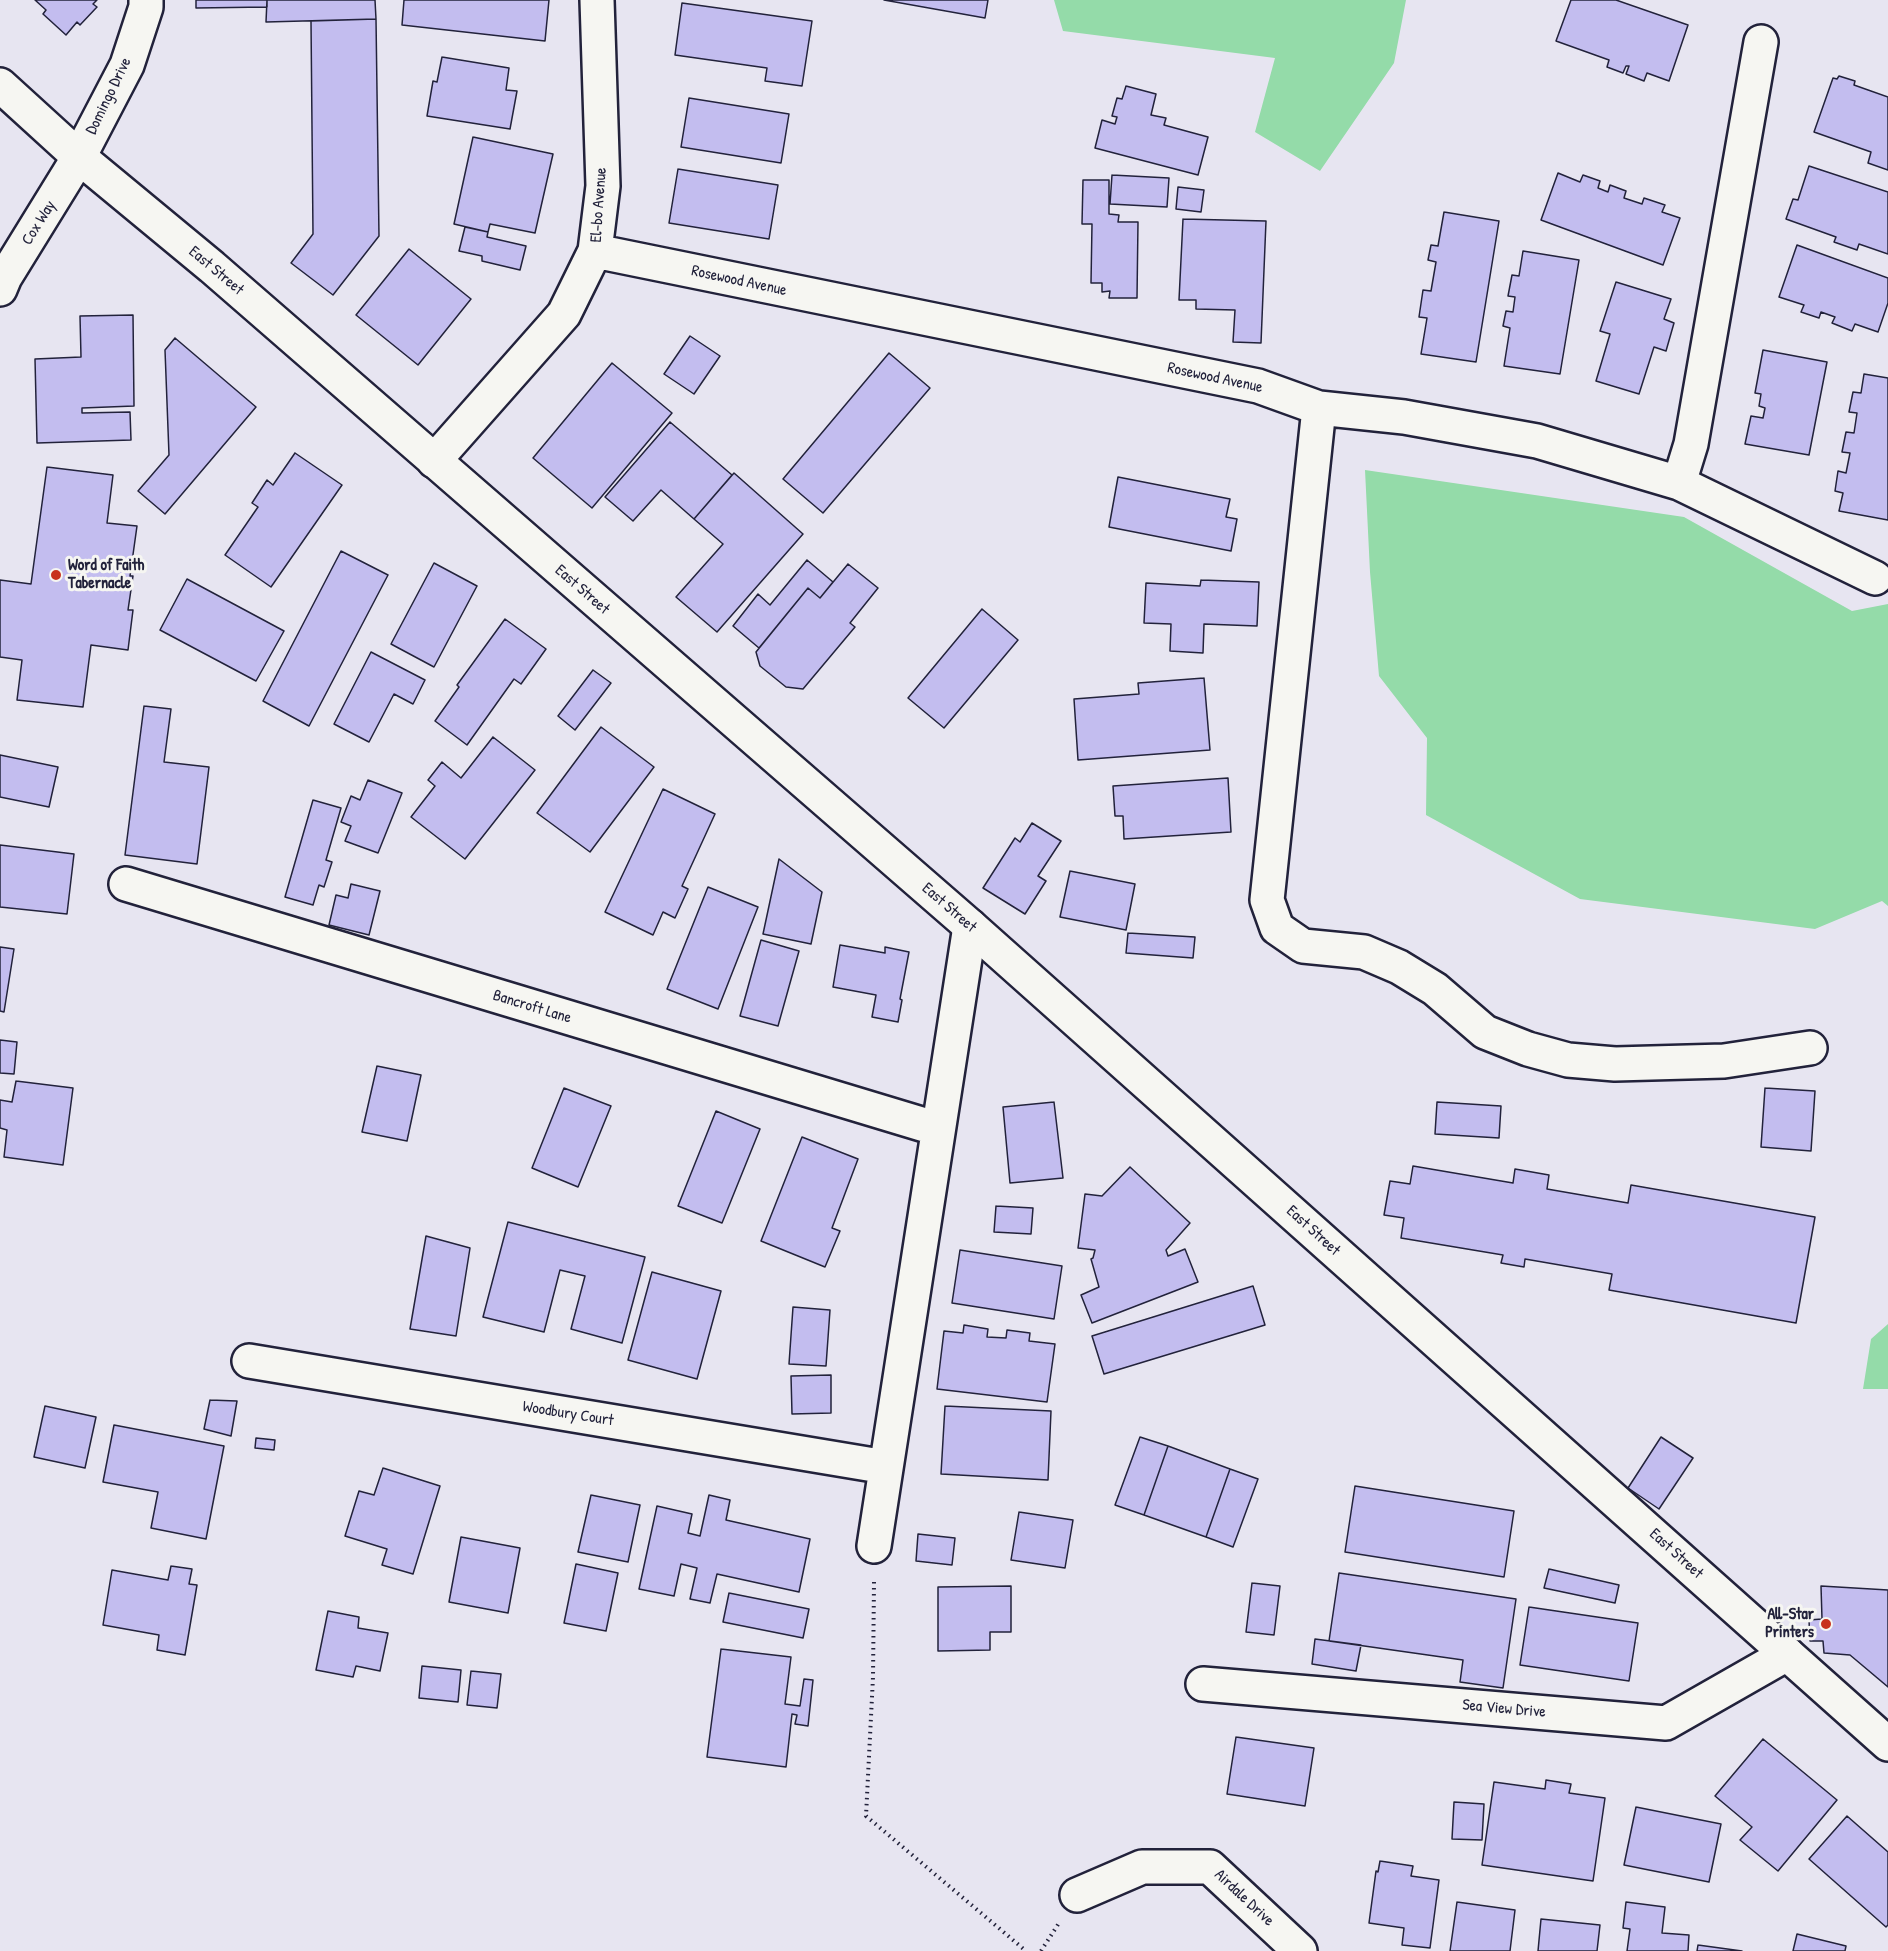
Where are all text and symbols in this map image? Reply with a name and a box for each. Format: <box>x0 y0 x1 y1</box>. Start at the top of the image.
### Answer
street label: Domingo Drive <box>82 54 136 138</box>
street label: El-bo Avenue <box>587 167 611 243</box>
street label: Cox Way <box>18 197 60 249</box>
street label: East Street <box>185 242 247 300</box>
street label: Rosewood Avenue <box>690 262 788 300</box>
street label: Rosewood Avenue <box>1166 359 1264 397</box>
place label: Word of Faith Tabernacle <box>68 556 144 594</box>
street label: East Street <box>551 561 613 619</box>
marker: Word of Faith Tabernacle <box>49 568 63 582</box>
street label: East Street <box>918 879 980 937</box>
street label: Bancroft Lane <box>490 986 574 1028</box>
street label: East Street <box>1282 1202 1344 1260</box>
street label: Woodbury Court <box>521 1397 615 1431</box>
street label: East Street <box>1645 1525 1707 1583</box>
place label: All-Star Printers <box>1765 1605 1814 1643</box>
marker: All-Star Printers <box>1819 1617 1833 1631</box>
street label: Sea View Drive <box>1461 1696 1547 1722</box>
street label: Airdale Drive <box>1210 1866 1278 1930</box>

